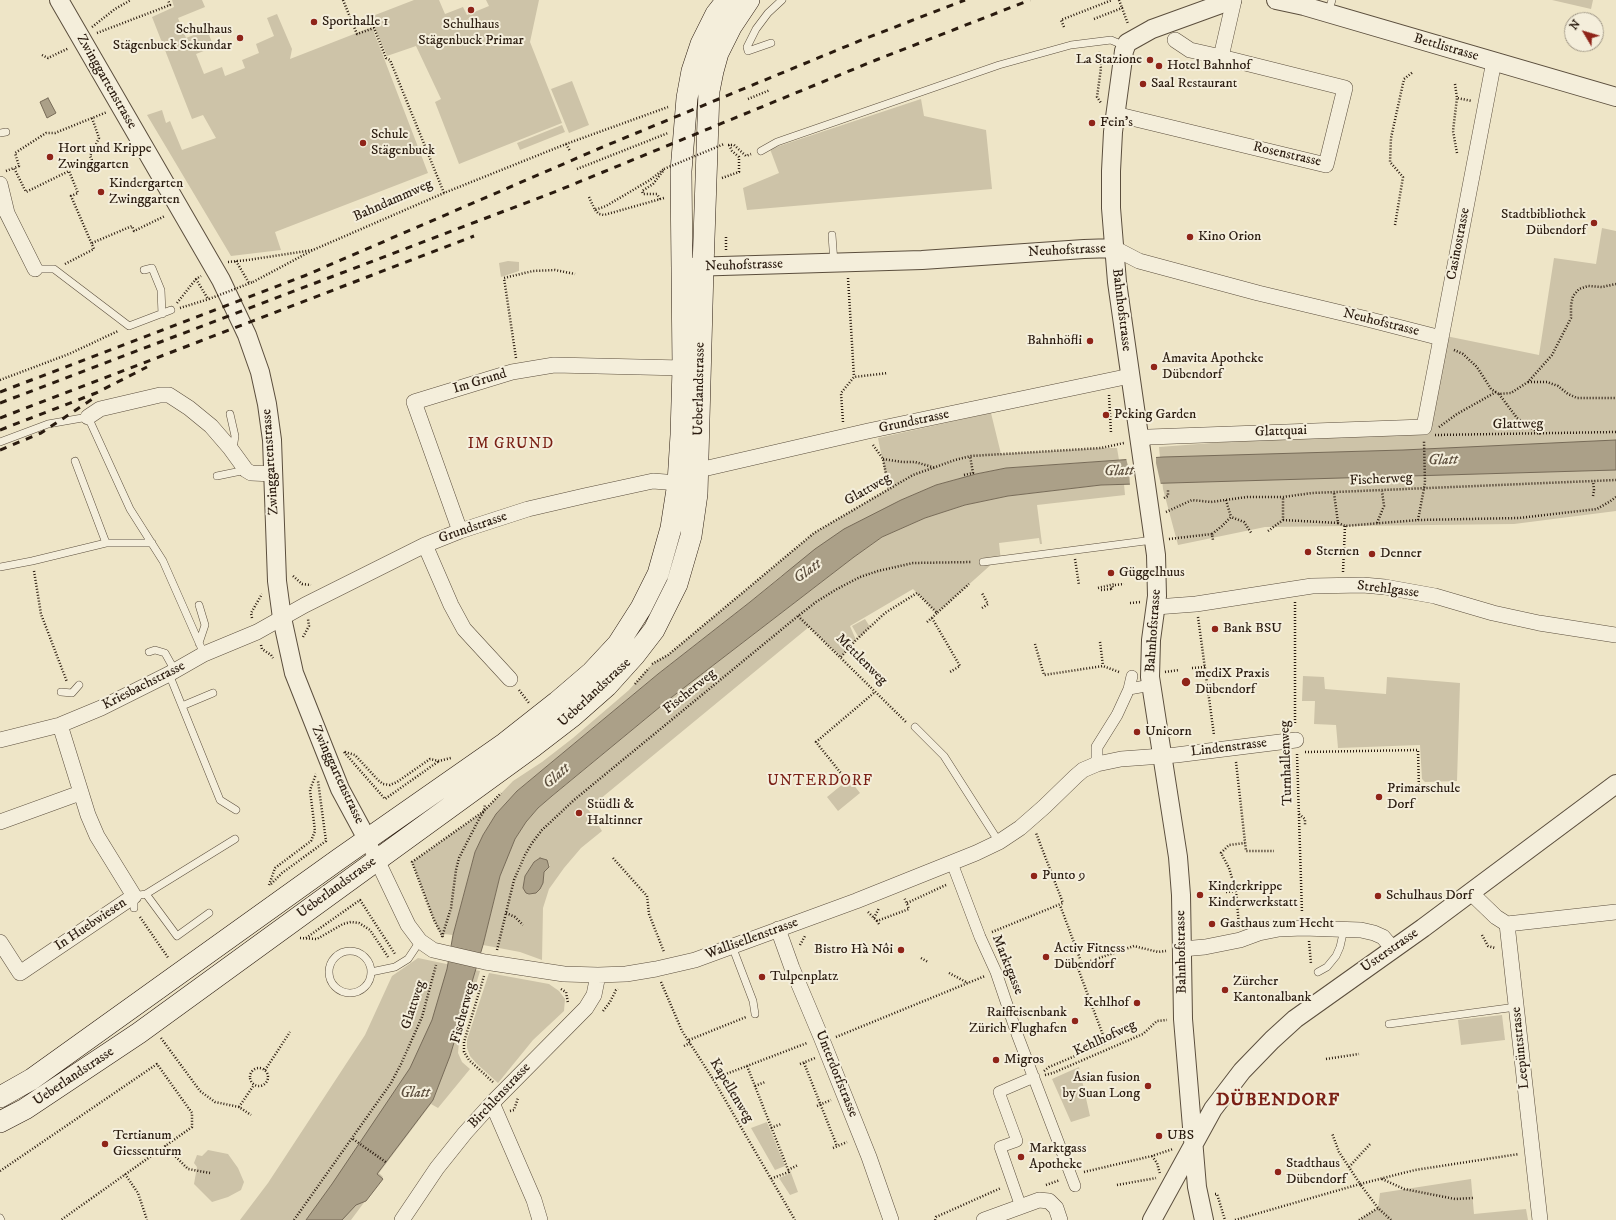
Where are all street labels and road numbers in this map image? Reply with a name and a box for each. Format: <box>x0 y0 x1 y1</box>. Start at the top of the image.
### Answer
street label: Bettlistrasse <box>1412 31 1480 65</box>
street label: Zwinggartenstrasse <box>72 32 140 132</box>
street label: Rosenstrasse <box>1251 139 1323 171</box>
street label: Bahndammweg <box>351 176 435 226</box>
street label: Casinostrasse <box>1444 207 1474 281</box>
street label: Neuhofstrasse <box>1028 241 1106 261</box>
street label: Neuhofstrasse <box>705 256 783 276</box>
street label: Bahnhofstrasse <box>1108 268 1134 352</box>
street label: Neuhofstrasse <box>1341 305 1421 341</box>
street label: Ueberlandstrasse <box>691 342 709 436</box>
street label: Im Grund <box>451 366 509 398</box>
street label: Grundstrasse <box>877 406 951 438</box>
street label: Zwinggartenstrasse <box>259 408 283 516</box>
street label: Glattweg <box>1493 416 1543 434</box>
street label: Glattquai <box>1255 423 1307 441</box>
street label: Glattweg <box>842 470 894 510</box>
street label: Fischerweg <box>1349 470 1413 490</box>
street label: Grundstrasse <box>436 508 510 548</box>
street label: Strehlgasse <box>1356 578 1420 602</box>
street label: Bahnhofstrasse <box>1143 589 1165 673</box>
street label: Mettlenweg <box>832 631 890 689</box>
street label: Ueberlandstrasse <box>555 655 635 731</box>
street label: Kriesbachstrasse <box>100 658 188 714</box>
street label: Fischerweg <box>660 666 720 718</box>
street label: Turnhallenweg <box>1277 720 1297 806</box>
street label: Zwinggartenstrasse <box>307 723 367 827</box>
street label: Lindenstrasse <box>1190 735 1268 761</box>
street label: Ueberlandstrasse <box>294 854 380 922</box>
street label: In Huebwiesen <box>52 895 130 955</box>
street label: Bahnhofstrasse <box>1173 910 1191 994</box>
street label: Wallisellenstrasse <box>703 914 801 964</box>
street label: Usterstrasse <box>1358 925 1422 977</box>
street label: Marktgasse <box>987 933 1027 997</box>
street label: Glattweg <box>398 978 430 1032</box>
street label: Fischerweg <box>448 980 480 1046</box>
street label: Leepüntstrasse <box>1508 1006 1534 1090</box>
street label: Kehlhofweg <box>1071 1017 1139 1061</box>
street label: Unterdorfstrasse <box>811 1028 861 1120</box>
street label: Ueberlandstrasse <box>30 1044 118 1110</box>
street label: Kapellenweg <box>705 1056 757 1126</box>
street label: Birchlenstrasse <box>465 1060 535 1132</box>

